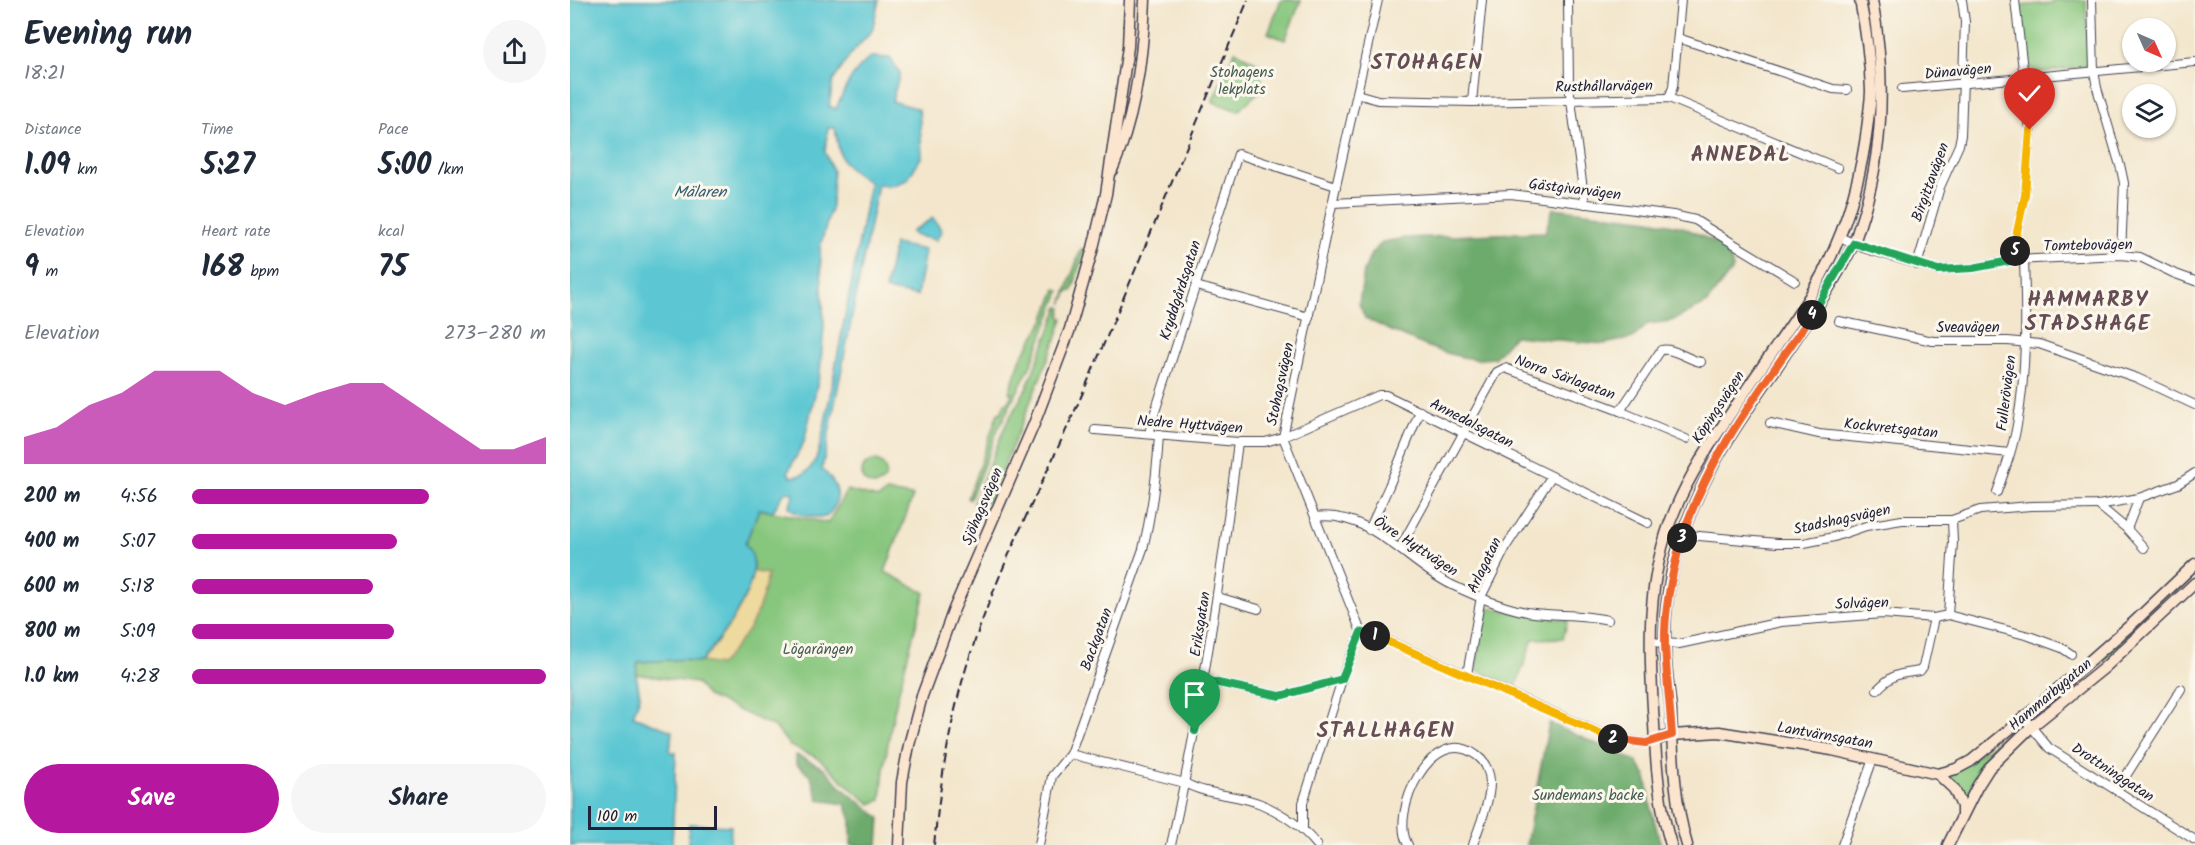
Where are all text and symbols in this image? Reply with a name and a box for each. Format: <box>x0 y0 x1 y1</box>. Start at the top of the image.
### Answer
text: Evening run <box>24 9 192 62</box>
north arrow <box>2122 18 2176 72</box>
map controls <box>2122 18 2176 138</box>
button: share <box>483 20 546 83</box>
district label: STOHAGEN <box>1371 47 1483 80</box>
street label: Dünavägen <box>1924 57 1993 87</box>
text: 18:21 <box>24 58 65 90</box>
park label: Stohagens lekplats <box>1210 61 1275 102</box>
pin <box>2004 68 2055 130</box>
street label: Rusthållarvägen <box>1555 74 1653 100</box>
icon: check <box>2013 77 2046 110</box>
button: layers <box>2122 84 2176 138</box>
text: Distance <box>24 117 82 142</box>
text: Time <box>201 117 233 142</box>
text: Pace <box>378 117 409 142</box>
district label: ANNEDAL <box>1691 139 1791 172</box>
street label: Birgittavägen <box>1906 139 1956 225</box>
text: 1.09 <box>24 142 71 190</box>
text: 5:27 <box>201 142 255 190</box>
text: 5:00 <box>378 142 431 190</box>
text: km <box>71 157 97 182</box>
text: /km <box>431 157 464 182</box>
street label: Gästgivarvägen <box>1527 172 1622 208</box>
water label: Mälaren <box>674 180 728 205</box>
text: Elevation <box>24 219 85 244</box>
text: Heart rate <box>201 219 271 244</box>
text: kcal <box>378 219 404 244</box>
street label: Tomtebovägen <box>2043 233 2133 259</box>
pin: 5 <box>2000 236 2030 266</box>
street label: Kryddgårdsgatan <box>1153 237 1208 343</box>
text: 5 <box>2011 238 2019 263</box>
text: 9 <box>24 244 39 292</box>
text: 168 <box>201 244 244 292</box>
text: 75 <box>378 244 407 292</box>
text: m <box>39 259 58 284</box>
text: bpm <box>244 259 279 284</box>
district label: HAMMARBY STADSHAGE <box>2025 284 2151 341</box>
pin: 4 <box>1797 300 1827 330</box>
text: 4 <box>1808 302 1816 327</box>
street label: Sveavägen <box>1936 316 2000 340</box>
text: Elevation <box>24 318 100 350</box>
text: 273–280 m <box>444 318 546 350</box>
street label: Stohagsvägen <box>1260 340 1301 428</box>
street label: Norra Särlagatan <box>1511 349 1618 407</box>
street label: Fullerövägen <box>1990 354 2024 432</box>
street label: Köpingsvägen <box>1686 366 1752 449</box>
street label: Annedalsgatan <box>1425 392 1518 455</box>
street label: Nedre Hyttvägen <box>1136 409 1244 441</box>
street label: Kockvretsgatan <box>1843 412 1939 446</box>
street label: Sjöhagsvägen <box>956 464 1010 549</box>
text: 200 m <box>24 481 80 513</box>
text: 4:56 <box>120 481 158 513</box>
street label: Stadshagsvägen <box>1792 498 1893 542</box>
street label: Övre Hyttvägen <box>1368 510 1463 583</box>
pin: 3 <box>1667 523 1697 553</box>
text: 3 <box>1678 525 1686 550</box>
text: 400 m <box>24 526 80 558</box>
text: 5:07 <box>120 526 155 558</box>
street label: Arlagatan <box>1461 533 1509 598</box>
text: 600 m <box>24 571 79 603</box>
text: 5:18 <box>120 571 154 603</box>
street label: Eriksgatan <box>1184 590 1218 658</box>
street label: Solvägen <box>1835 591 1889 617</box>
street label: Backgatan <box>1074 605 1119 674</box>
text: 800 m <box>24 616 80 648</box>
text: 5:09 <box>120 616 155 648</box>
pin: 1 <box>1360 621 1390 651</box>
text: 1 <box>1373 623 1377 648</box>
park label: Lögarängen <box>782 638 854 662</box>
street label: Hammarbygatan <box>2004 653 2098 737</box>
text: 1.0 km <box>24 661 79 693</box>
text: 4:28 <box>120 661 160 693</box>
pin <box>1169 669 1220 731</box>
icon: arrive <box>1178 678 1211 711</box>
district label: STALLHAGEN <box>1317 715 1455 748</box>
street label: Lantvärnsgatan <box>1775 716 1875 756</box>
pin: 2 <box>1598 724 1628 754</box>
text: 2 <box>1608 726 1618 751</box>
street label: Drottninggatan <box>2066 737 2159 809</box>
button: Save <box>24 764 279 833</box>
button: Share <box>291 764 546 833</box>
park label: Sundemans backe <box>1532 784 1644 808</box>
scale bar <box>588 803 717 830</box>
text: 100 m <box>597 804 637 829</box>

